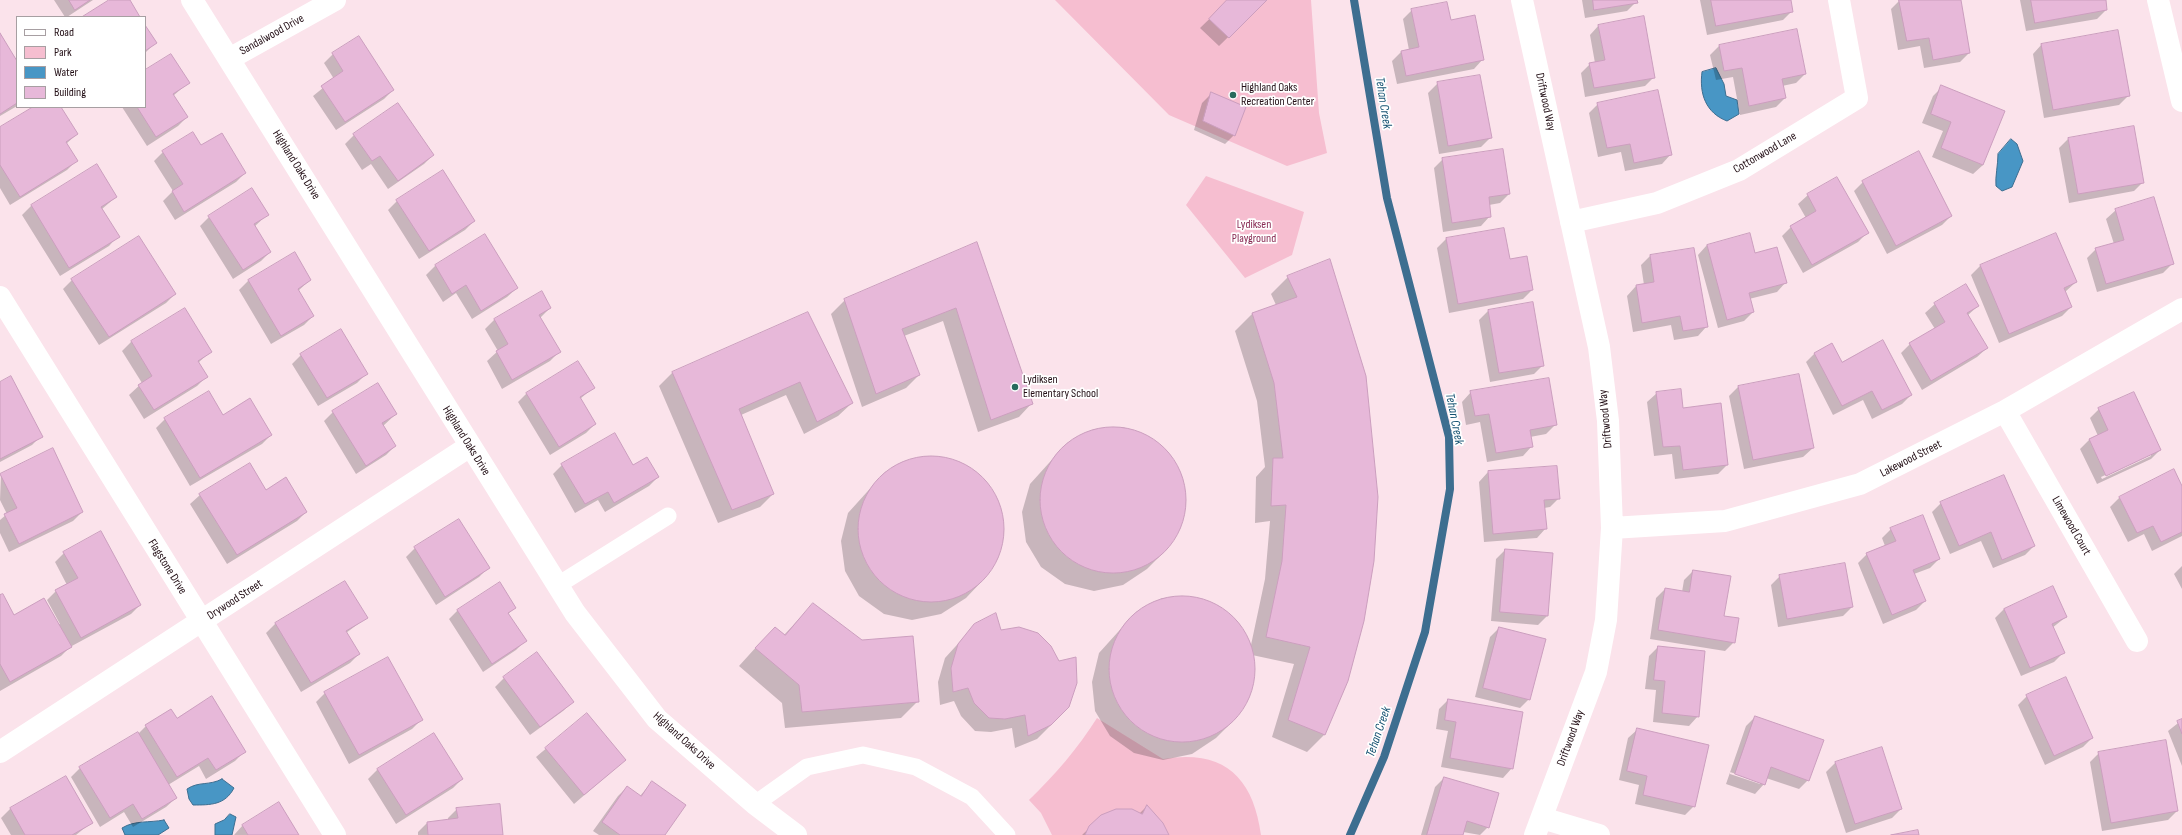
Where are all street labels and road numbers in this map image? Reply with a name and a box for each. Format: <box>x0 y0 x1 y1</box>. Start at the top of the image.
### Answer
street label: Sandalwood Drive <box>237 11 307 59</box>
street label: Driftwood Way <box>1532 72 1558 132</box>
street label: Highland Oaks Drive <box>269 128 323 202</box>
street label: Cottonwood Lane <box>1731 129 1799 177</box>
street label: Driftwood Way <box>1596 389 1616 449</box>
street label: Highland Oaks Drive <box>439 404 493 478</box>
street label: Lakewood Street <box>1878 437 1944 481</box>
street label: Limewood Court <box>2048 494 2094 558</box>
street label: Flagstone Drive <box>145 537 189 597</box>
street label: Drywood Street <box>205 577 265 623</box>
street label: Driftwood Way <box>1554 708 1588 768</box>
street label: Highland Oaks Drive <box>650 709 718 773</box>

